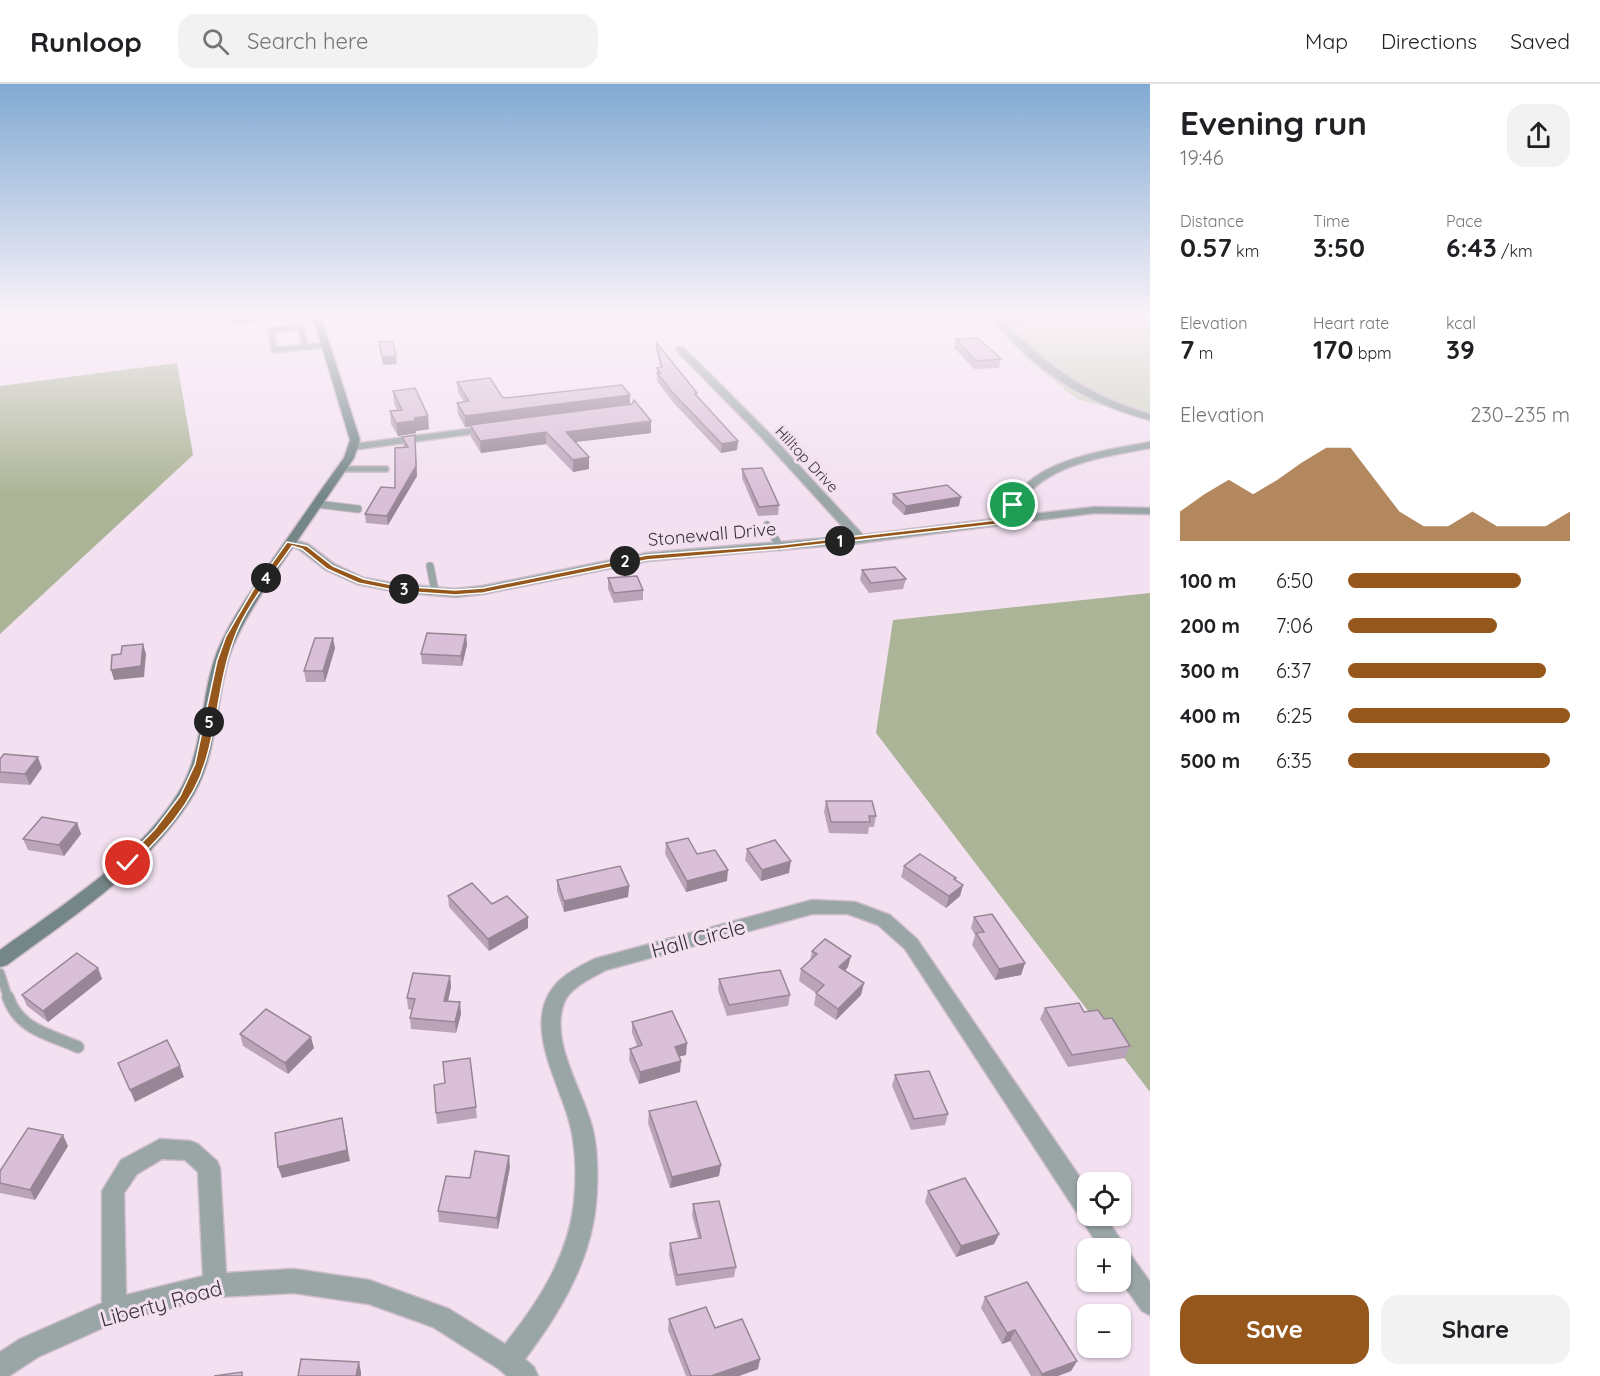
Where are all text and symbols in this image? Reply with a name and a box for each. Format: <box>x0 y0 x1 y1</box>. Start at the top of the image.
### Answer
search box <box>178 14 598 68</box>
text: Runloop <box>30 24 142 59</box>
icon: search <box>199 25 232 58</box>
text: Search here <box>247 27 368 55</box>
text: Map <box>1305 28 1348 54</box>
text: Directions <box>1381 28 1477 54</box>
text: Saved <box>1510 28 1570 54</box>
text: Evening run <box>1180 102 1367 143</box>
button: share <box>1507 104 1570 167</box>
text: 19:46 <box>1180 145 1224 170</box>
text: Distance <box>1180 211 1244 231</box>
text: Time <box>1313 211 1350 231</box>
text: Pace <box>1446 211 1482 231</box>
text: 0.57 <box>1180 231 1232 264</box>
text: 3:50 <box>1313 231 1365 264</box>
text: 6:43 <box>1446 231 1497 264</box>
text: km <box>1232 241 1259 261</box>
text: /km <box>1497 241 1533 261</box>
text: Elevation <box>1180 313 1247 333</box>
text: Heart rate <box>1313 313 1389 333</box>
text: kcal <box>1446 313 1476 333</box>
text: 7 <box>1180 333 1194 366</box>
text: 170 <box>1313 333 1353 366</box>
text: 39 <box>1446 333 1475 366</box>
text: m <box>1194 343 1213 363</box>
text: bpm <box>1353 343 1392 363</box>
text: Elevation <box>1180 402 1264 427</box>
text: 230–235 m <box>1470 402 1570 427</box>
street label: Hilltop Drive <box>771 422 843 496</box>
pin <box>987 479 1038 530</box>
icon: arrive <box>996 488 1029 521</box>
street label: Stonewall Drive <box>647 517 777 551</box>
pin: 1 <box>825 526 855 556</box>
text: 1 <box>837 531 843 551</box>
pin: 2 <box>610 546 640 576</box>
text: 2 <box>620 551 630 571</box>
pin: 4 <box>251 563 281 593</box>
text: 4 <box>261 568 271 588</box>
text: 100 m <box>1180 568 1236 593</box>
text: 6:50 <box>1276 568 1313 593</box>
pin: 3 <box>389 574 419 604</box>
text: 3 <box>400 579 408 599</box>
text: 200 m <box>1180 613 1240 638</box>
text: 7:06 <box>1276 613 1313 638</box>
text: 300 m <box>1180 658 1239 683</box>
text: 6:37 <box>1276 658 1311 683</box>
text: 400 m <box>1180 703 1240 728</box>
text: 6:25 <box>1276 703 1312 728</box>
pin: 5 <box>194 707 224 737</box>
text: 5 <box>204 712 214 732</box>
text: 500 m <box>1180 748 1240 773</box>
text: 6:35 <box>1276 748 1312 773</box>
pin <box>102 837 153 888</box>
icon: check <box>111 846 144 879</box>
street label: Hall Circle <box>648 913 748 963</box>
map controls <box>1077 1172 1131 1358</box>
button: locate <box>1077 1172 1131 1226</box>
button: + <box>1077 1238 1131 1292</box>
street label: Liberty Road <box>97 1274 225 1332</box>
button: Save <box>1180 1295 1369 1364</box>
button: Share <box>1381 1295 1570 1364</box>
button: − <box>1077 1304 1131 1358</box>

